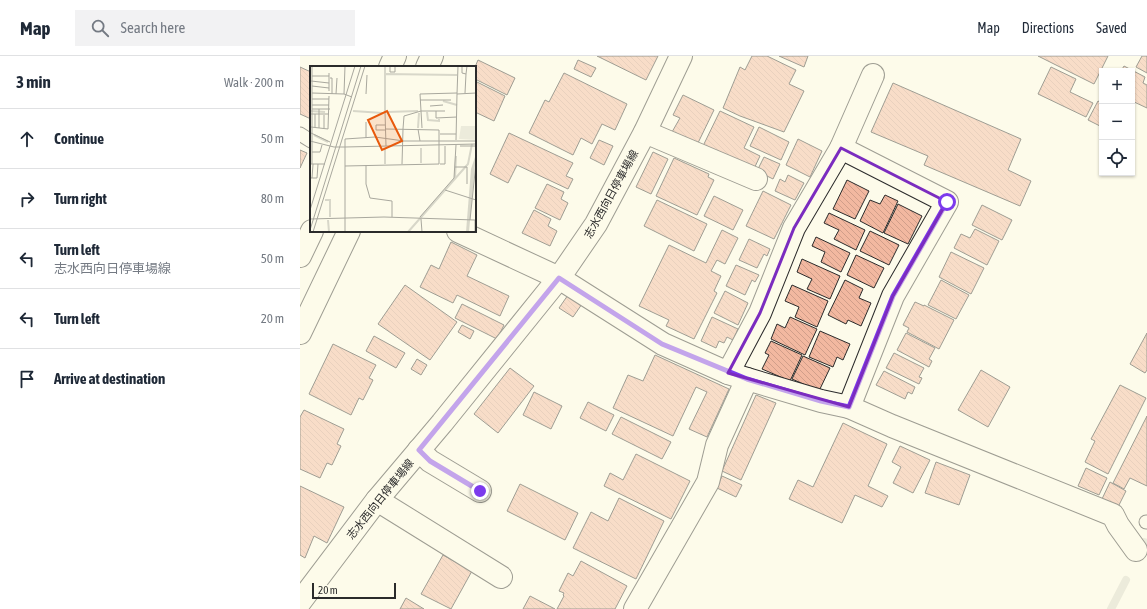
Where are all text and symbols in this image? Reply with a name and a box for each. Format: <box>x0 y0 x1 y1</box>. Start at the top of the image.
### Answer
search box <box>75 10 355 46</box>
text: Map <box>20 17 51 39</box>
icon: search <box>89 17 111 39</box>
text: Search here <box>121 19 185 36</box>
text: Map <box>977 20 1000 36</box>
text: Directions <box>1022 20 1074 36</box>
text: Saved <box>1096 20 1127 36</box>
inset map <box>310 66 476 232</box>
map controls <box>1099 68 1135 176</box>
button: + <box>1099 68 1135 104</box>
text: 3 min <box>16 72 51 92</box>
text: Walk · 200 m <box>224 75 284 90</box>
button: − <box>1099 104 1135 140</box>
icon: ahead <box>16 128 38 150</box>
text: Continue <box>54 130 104 147</box>
text: 50 m <box>261 131 284 146</box>
button: locate <box>1099 140 1135 176</box>
street label: 志水西向日停車場線 <box>582 148 640 240</box>
icon: right <box>16 188 38 210</box>
text: Turn right <box>54 190 107 207</box>
text: 80 m <box>261 191 284 206</box>
route start <box>938 193 956 211</box>
text: Turn left <box>54 241 100 258</box>
icon: left <box>16 248 38 270</box>
text: 50 m <box>261 251 284 266</box>
text: 志水西向日停車場線 <box>54 261 171 276</box>
icon: left <box>16 308 38 330</box>
text: Turn left <box>54 310 100 327</box>
text: 20 m <box>261 311 284 326</box>
icon: arrive <box>16 368 38 390</box>
text: Arrive at destination <box>54 370 165 387</box>
street label: 志水西向日停車場線 <box>344 457 416 541</box>
route end <box>471 482 489 500</box>
scale bar <box>312 581 396 600</box>
text: 20 m <box>318 584 338 596</box>

